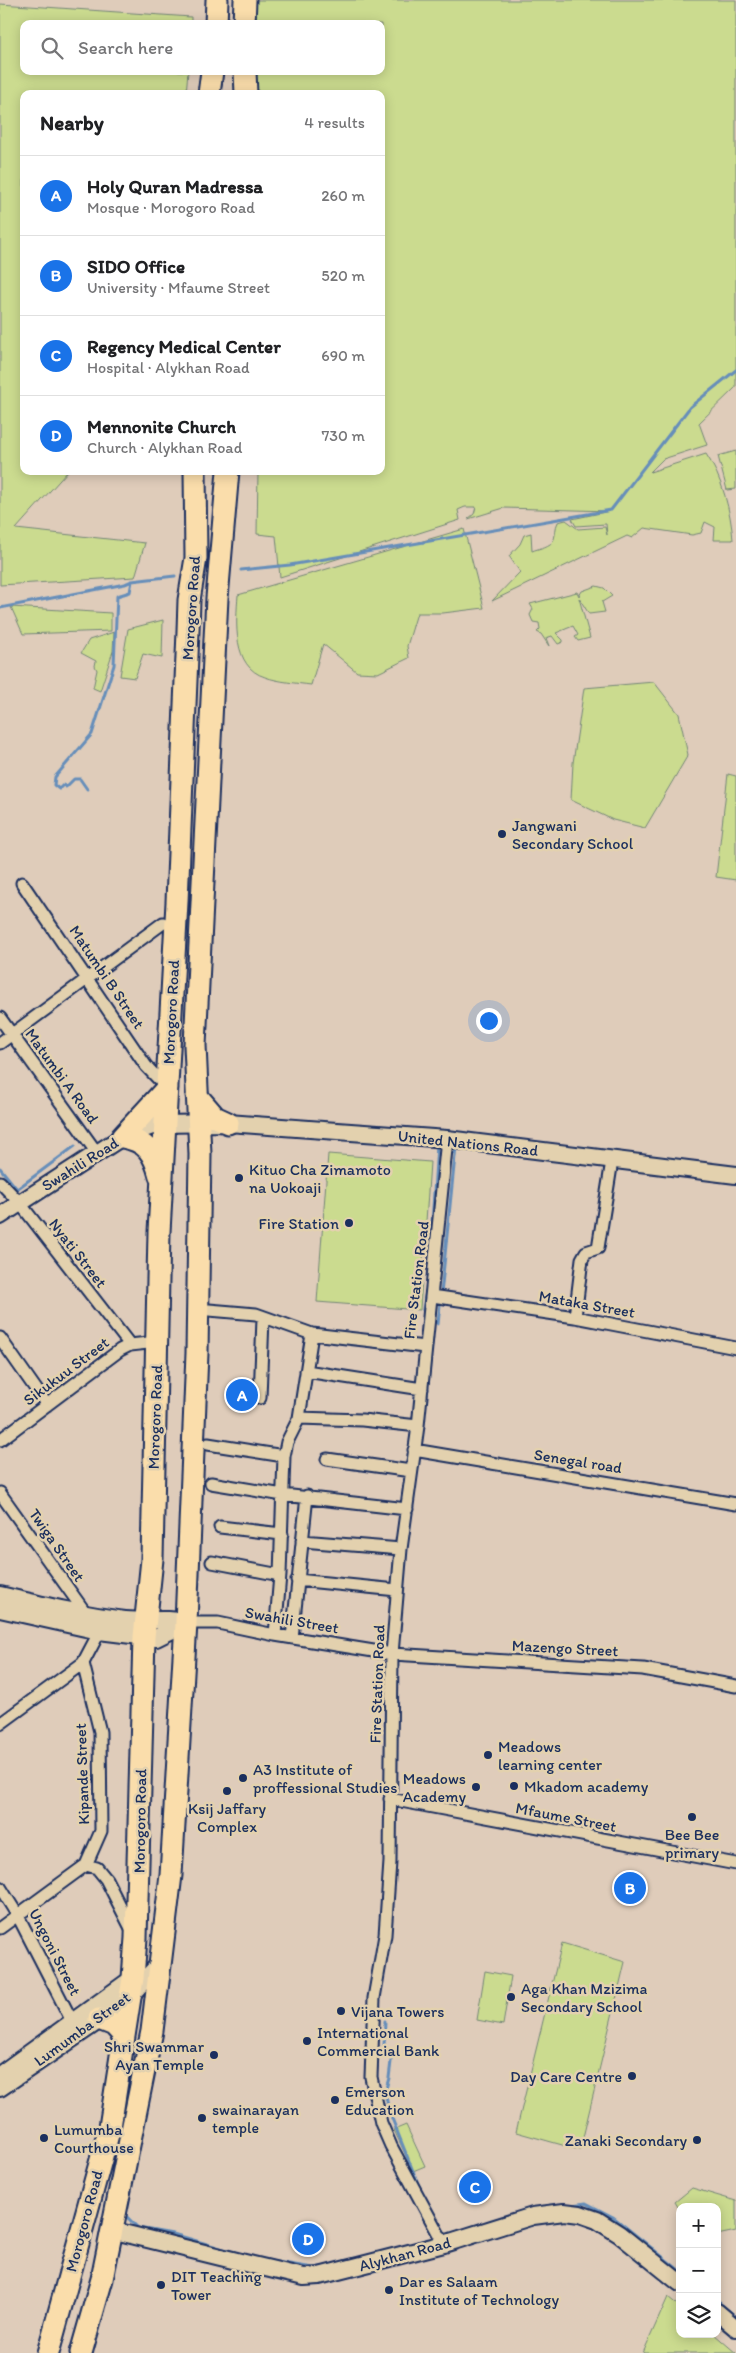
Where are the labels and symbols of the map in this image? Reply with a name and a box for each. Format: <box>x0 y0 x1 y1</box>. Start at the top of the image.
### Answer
street label: Morogoro Road <box>178 555 204 661</box>
place label: Jangwani Secondary School <box>512 816 634 853</box>
marker: Jangwani Secondary School <box>496 828 508 840</box>
street label: Matumbi B Street <box>65 922 149 1032</box>
street label: Morogoro Road <box>159 959 183 1065</box>
your location <box>476 1008 502 1034</box>
street label: Matumbi A Road <box>21 1025 103 1127</box>
street label: United Nations Road <box>397 1126 539 1160</box>
street label: Swahili Road <box>38 1133 122 1195</box>
place label: Kituo Cha Zimamoto na Uokoaji <box>249 1160 391 1197</box>
marker: Kituo Cha Zimamoto na Uokoaji <box>233 1172 245 1184</box>
street label: Nyati Street <box>45 1214 111 1292</box>
place label: Fire Station <box>259 1214 339 1233</box>
marker: Fire Station <box>343 1217 355 1229</box>
street label: Fire Station Road <box>399 1220 433 1340</box>
street label: Mataka Street <box>537 1286 637 1322</box>
street label: Sikukuu Street <box>19 1333 113 1409</box>
street label: Morogoro Road <box>144 1364 166 1470</box>
pin: A <box>226 1376 258 1414</box>
street label: Senegal road <box>533 1445 624 1477</box>
street label: Twiga Street <box>25 1505 89 1585</box>
street label: Swahili Street <box>244 1602 340 1638</box>
street label: Fire Station Road <box>365 1624 389 1744</box>
street label: Mazengo Street <box>511 1636 619 1660</box>
street label: Kipande Street <box>71 1723 93 1825</box>
place label: Meadows learning center <box>498 1737 603 1774</box>
marker: Meadows learning center <box>482 1749 494 1761</box>
place label: A3 Institute of proffessional Studies <box>253 1760 397 1797</box>
street label: Morogoro Road <box>130 1768 150 1873</box>
place label: Meadows Academy <box>403 1769 466 1806</box>
marker: A3 Institute of proffessional Studies <box>237 1772 249 1784</box>
place label: Mkadom academy <box>524 1777 649 1796</box>
marker: Mkadom academy <box>508 1780 520 1792</box>
marker: Meadows Academy <box>470 1781 482 1793</box>
marker: Ksij Jaffary Complex <box>221 1785 233 1797</box>
street label: Mfaume Street <box>514 1798 618 1836</box>
place label: Ksij Jaffary Complex <box>188 1799 267 1836</box>
marker: Bee Bee primary <box>686 1811 698 1823</box>
place label: Bee Bee primary <box>665 1825 719 1862</box>
pin: B <box>614 1869 646 1907</box>
street label: Ungoni Street <box>25 1905 85 1999</box>
place label: Aga Khan Mzizima Secondary School <box>521 1979 648 2016</box>
street label: Lumumba Street <box>30 1988 134 2070</box>
marker: Aga Khan Mzizima Secondary School <box>505 1991 517 2003</box>
place label: Vijana Towers <box>351 2002 444 2021</box>
marker: Vijana Towers <box>335 2005 347 2017</box>
place label: International Commercial Bank <box>317 2023 440 2060</box>
marker: International Commercial Bank <box>301 2035 313 2047</box>
place label: Shri Swammar Ayan Temple <box>104 2037 205 2074</box>
marker: Shri Swammar Ayan Temple <box>208 2049 220 2061</box>
place label: Day Care Centre <box>510 2067 622 2086</box>
marker: Day Care Centre <box>626 2070 638 2082</box>
place label: Emerson Education <box>345 2082 414 2119</box>
marker: Emerson Education <box>329 2094 341 2106</box>
place label: swainarayan temple <box>212 2100 299 2137</box>
marker: swainarayan temple <box>196 2112 208 2124</box>
place label: Lumumba Courthouse <box>54 2120 134 2157</box>
place label: Zanaki Secondary <box>565 2131 687 2150</box>
marker: Lumumba Courthouse <box>38 2132 50 2144</box>
marker: Zanaki Secondary <box>691 2134 703 2146</box>
street label: Morogoro Road <box>61 2168 107 2274</box>
pin: C <box>459 2168 491 2206</box>
pin: D <box>292 2220 324 2258</box>
street label: Alykhan Road <box>357 2233 453 2275</box>
place label: DIT Teaching Tower <box>171 2267 262 2304</box>
place label: Dar es Salaam Institute of Technology <box>399 2272 559 2309</box>
marker: DIT Teaching Tower <box>155 2279 167 2291</box>
marker: Dar es Salaam Institute of Technology <box>383 2284 395 2296</box>

